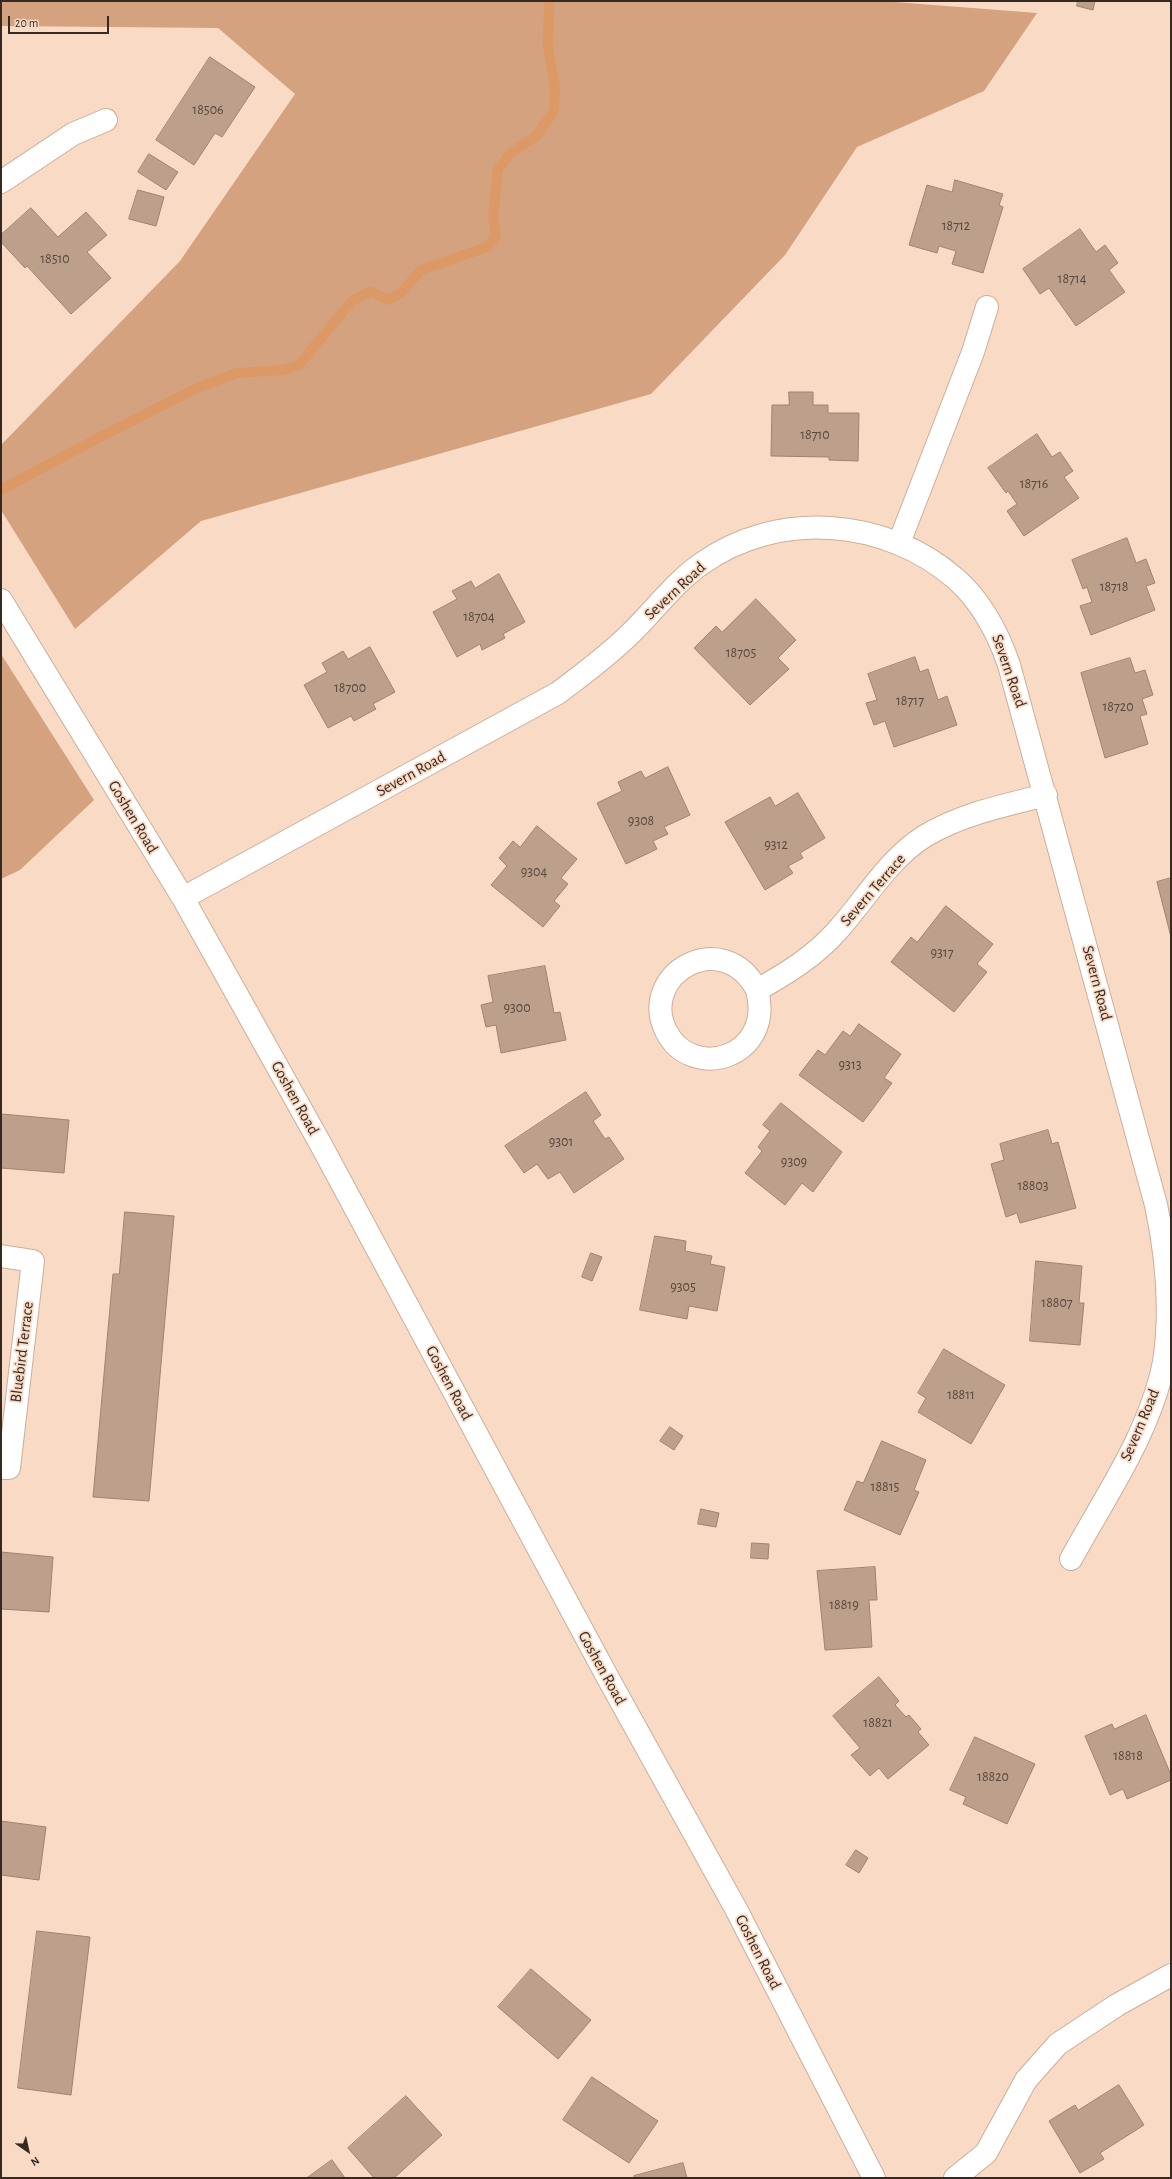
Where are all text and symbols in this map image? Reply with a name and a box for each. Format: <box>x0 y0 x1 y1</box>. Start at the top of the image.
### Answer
scale bar <box>10 8 111 34</box>
text: 20 m <box>15 17 38 29</box>
house number: 18506 <box>192 102 224 118</box>
house number: 18712 <box>942 218 970 234</box>
house number: 18510 <box>40 251 70 267</box>
house number: 18714 <box>1058 271 1086 287</box>
house number: 18710 <box>800 427 830 443</box>
house number: 18716 <box>1020 476 1048 492</box>
street label: Severn Road <box>641 558 709 624</box>
house number: 18718 <box>1100 579 1128 595</box>
house number: 18704 <box>463 609 495 625</box>
street label: Severn Road <box>987 632 1031 710</box>
house number: 18705 <box>726 645 756 661</box>
house number: 18700 <box>334 680 366 696</box>
house number: 18717 <box>896 693 924 709</box>
house number: 18720 <box>1102 699 1134 715</box>
street label: Severn Road <box>373 747 449 801</box>
street label: Goshen Road <box>104 777 162 857</box>
house number: 9308 <box>628 813 654 829</box>
house number: 9312 <box>764 837 788 853</box>
street label: Severn Terrace <box>836 850 910 930</box>
house number: 9304 <box>521 864 547 880</box>
street label: Severn Road <box>1078 944 1116 1022</box>
house number: 9317 <box>930 945 954 961</box>
house number: 9300 <box>503 1000 531 1016</box>
house number: 9313 <box>839 1057 861 1073</box>
street label: Goshen Road <box>267 1058 323 1138</box>
house number: 9301 <box>549 1134 573 1150</box>
house number: 9309 <box>781 1154 807 1170</box>
house number: 18803 <box>1017 1178 1049 1194</box>
house number: 9305 <box>670 1279 696 1295</box>
house number: 18807 <box>1041 1295 1073 1311</box>
street label: Bluebird Terrace <box>6 1300 38 1404</box>
street label: Goshen Road <box>421 1343 477 1423</box>
street label: Severn Road <box>1116 1386 1164 1464</box>
house number: 18811 <box>947 1387 975 1403</box>
house number: 18815 <box>871 1479 899 1495</box>
house number: 18819 <box>829 1597 859 1613</box>
street label: Goshen Road <box>574 1628 630 1708</box>
house number: 18821 <box>863 1715 893 1731</box>
house number: 18818 <box>1113 1748 1143 1764</box>
house number: 18820 <box>977 1769 1009 1785</box>
street label: Goshen Road <box>731 1911 785 1993</box>
north arrow <box>8 2131 48 2171</box>
text: N <box>29 2155 41 2168</box>

